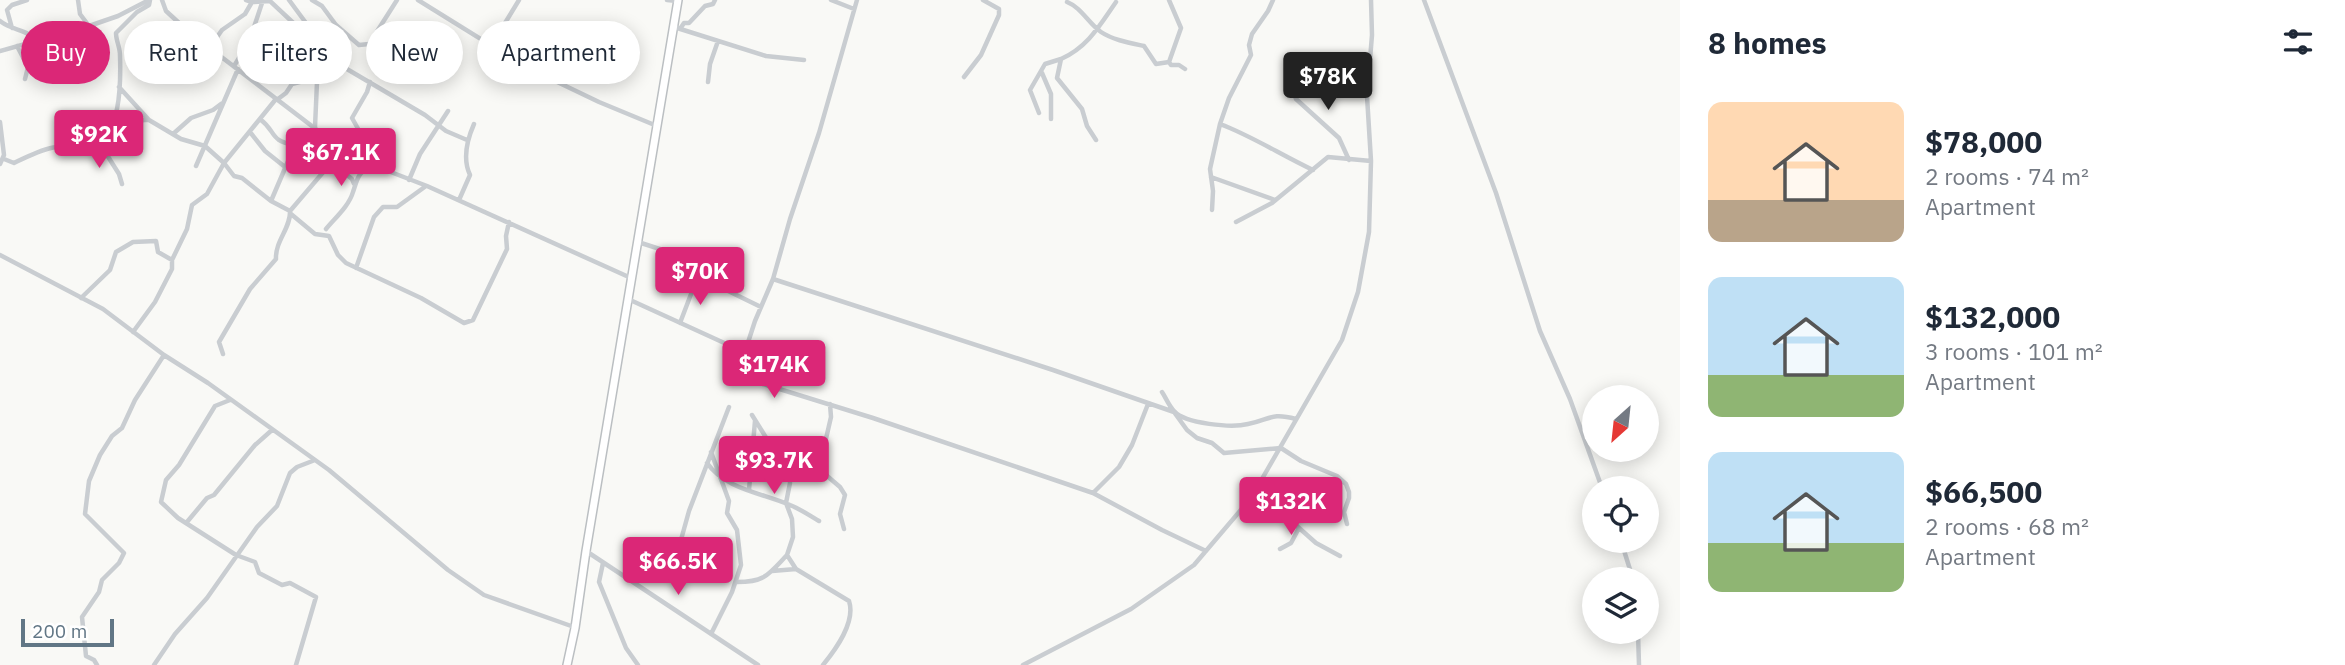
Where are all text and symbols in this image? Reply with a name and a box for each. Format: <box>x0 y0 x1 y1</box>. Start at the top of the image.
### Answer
chip: Buy <box>21 21 110 84</box>
chip: Rent <box>124 21 223 84</box>
chip: Filters <box>237 21 352 84</box>
chip: New <box>366 21 463 84</box>
chip: Apartment <box>477 21 640 84</box>
text: 8 homes <box>1708 23 1827 62</box>
icon: filters <box>2279 23 2317 61</box>
pin: $78K <box>1287 52 1369 112</box>
text: $78K <box>1299 60 1357 90</box>
pin: $92K <box>58 110 140 170</box>
text: $92K <box>70 118 128 148</box>
text: $78,000 <box>1925 122 2042 161</box>
pin: $67.1K <box>284 128 398 188</box>
icon: home <box>1764 130 1848 214</box>
text: $67.1K <box>302 136 380 166</box>
text: 2 rooms · 74 m² <box>1925 161 2089 191</box>
text: Apartment <box>1925 191 2036 221</box>
pin: $70K <box>659 247 741 307</box>
text: $70K <box>671 255 729 285</box>
text: $132,000 <box>1925 297 2060 336</box>
icon: home <box>1764 305 1848 389</box>
text: 3 rooms · 101 m² <box>1925 336 2103 366</box>
pin: $174K <box>725 340 823 400</box>
text: $174K <box>738 348 810 378</box>
text: Apartment <box>1925 366 2036 396</box>
north arrow <box>1582 385 1659 462</box>
map controls <box>1582 385 1659 644</box>
pin: $93.7K <box>717 436 831 496</box>
text: $93.7K <box>735 444 813 474</box>
text: $66,500 <box>1925 472 2042 511</box>
button: locate <box>1582 476 1659 553</box>
pin: $132K <box>1242 477 1340 537</box>
icon: home <box>1764 480 1848 564</box>
text: $132K <box>1255 485 1327 515</box>
text: 2 rooms · 68 m² <box>1925 511 2089 541</box>
pin: $66.5K <box>621 538 735 597</box>
text: Apartment <box>1925 541 2036 571</box>
text: $66.5K <box>639 545 717 575</box>
button: layers <box>1582 567 1659 644</box>
scale bar <box>21 616 114 648</box>
text: 200 m <box>32 619 87 643</box>

